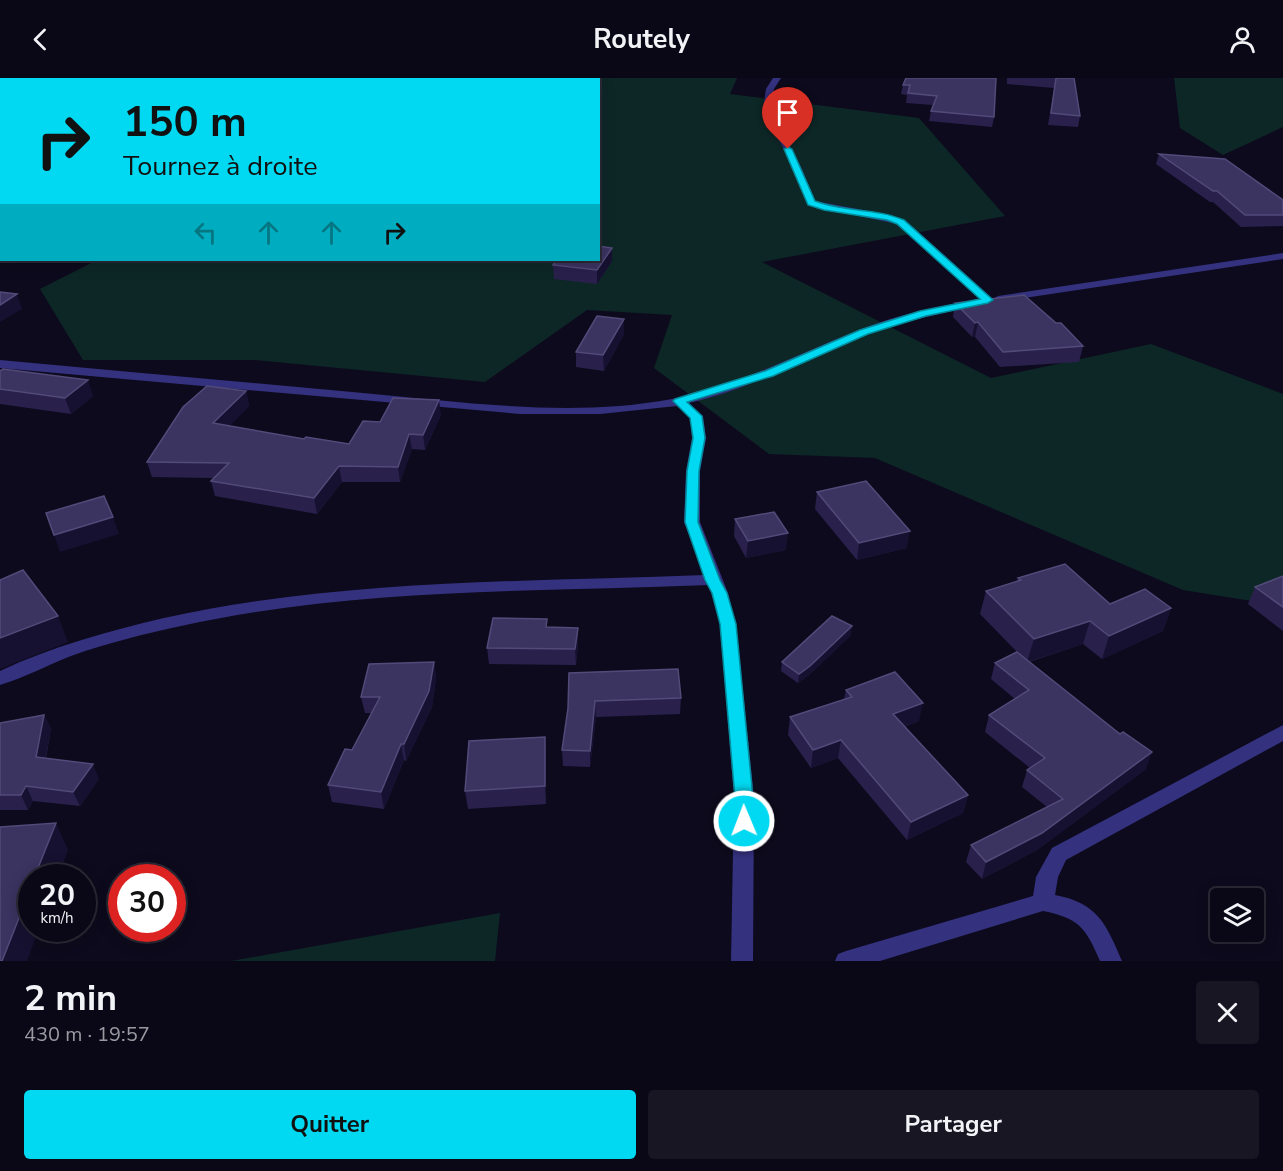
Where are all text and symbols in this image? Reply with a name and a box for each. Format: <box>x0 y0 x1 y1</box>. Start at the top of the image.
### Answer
text: Routely <box>593 21 690 58</box>
icon: back <box>24 23 57 56</box>
icon: person <box>1226 23 1259 56</box>
pin <box>762 87 813 149</box>
text: 150 m <box>123 94 247 151</box>
icon: arrive <box>771 96 804 129</box>
icon: right <box>24 102 102 180</box>
text: Tournez à droite <box>123 148 318 185</box>
icon: left <box>189 216 222 249</box>
icon: ahead <box>252 216 285 249</box>
icon: ahead <box>315 216 348 249</box>
icon: right <box>378 216 411 249</box>
position arrow <box>712 789 776 853</box>
speed limit sign: 30 <box>108 864 186 942</box>
text: 20 <box>39 875 75 916</box>
map controls <box>1210 888 1264 942</box>
button: layers <box>1210 888 1264 942</box>
text: km/h <box>40 908 74 928</box>
text: 2 min <box>24 974 117 1023</box>
button: close <box>1196 981 1259 1044</box>
text: 430 m · 19:57 <box>24 1021 150 1048</box>
button: Quitter <box>24 1090 636 1159</box>
button: Partager <box>648 1090 1259 1159</box>

